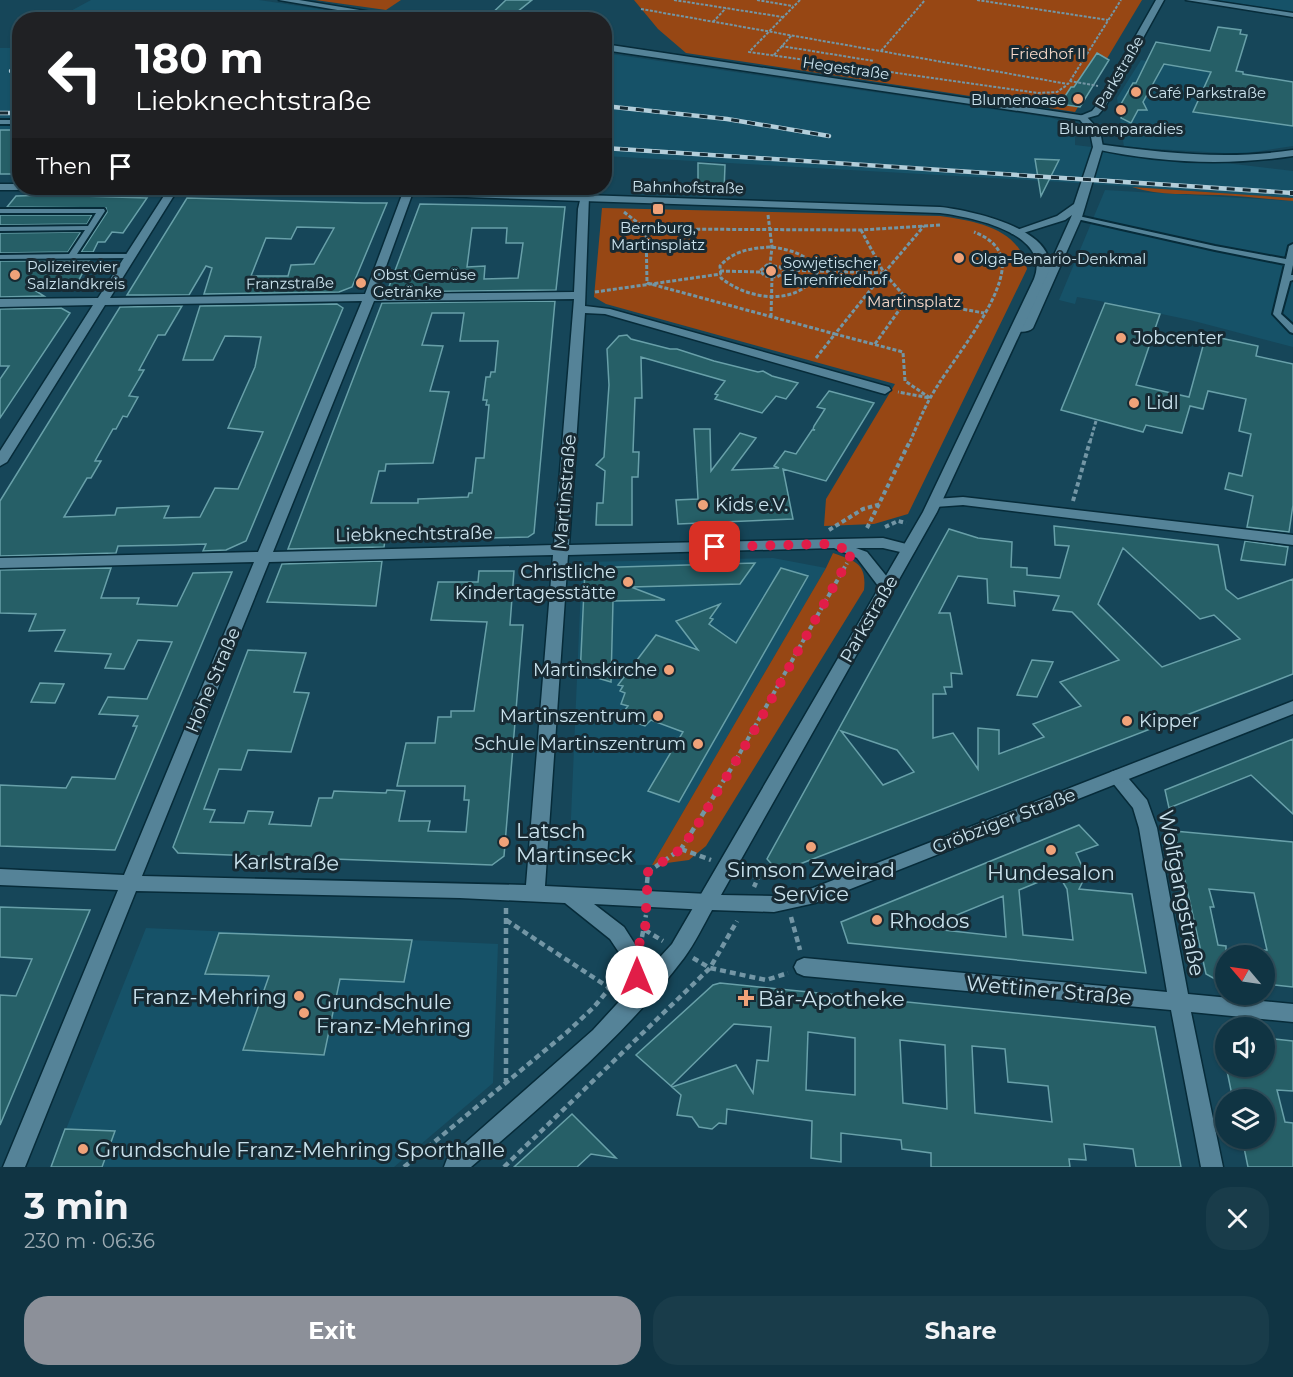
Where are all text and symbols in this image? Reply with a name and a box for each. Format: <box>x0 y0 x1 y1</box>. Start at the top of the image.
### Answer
text: 180 m <box>135 32 264 84</box>
street label: Parkstraße <box>1091 32 1147 112</box>
icon: left <box>36 36 114 114</box>
park label: Friedhof II <box>1010 44 1086 63</box>
street label: Hegestraße <box>801 53 891 83</box>
place label: Café Parkstraße <box>1148 83 1266 102</box>
text: Liebknechtstraße <box>135 84 372 117</box>
marker: Café Parkstraße <box>1129 85 1143 99</box>
place label: Blumenoase <box>971 90 1066 109</box>
marker: Blumenoase <box>1071 92 1085 106</box>
marker: Blumenparadies <box>1114 103 1128 117</box>
place label: Blumenparadies <box>1059 119 1183 138</box>
icon: arrive <box>104 150 137 183</box>
text: Then <box>36 153 92 180</box>
street label: Bahnhofstraße <box>632 177 744 197</box>
marker: Bernburg, Martinsplatz <box>651 202 665 216</box>
place label: Bernburg, Martinsplatz <box>611 218 705 254</box>
place label: Olga-Benario-Denkmal <box>971 249 1146 268</box>
marker: Olga-Benario-Denkmal <box>952 251 966 265</box>
place label: Sowjetischer Ehrenfriedhof <box>783 253 888 289</box>
place label: Polizeirevier Salzlandkreis <box>27 257 125 293</box>
marker: Sowjetischer Ehrenfriedhof <box>764 264 778 278</box>
place label: Obst Gemüse Getränke <box>373 265 476 301</box>
marker: Polizeirevier Salzlandkreis <box>8 268 22 282</box>
street label: Franzstraße <box>246 273 334 293</box>
marker: Obst Gemüse Getränke <box>354 276 368 290</box>
park label: Martinsplatz <box>867 292 961 311</box>
place label: Jobcenter <box>1132 327 1224 349</box>
marker: Jobcenter <box>1114 331 1128 345</box>
place label: Lidl <box>1146 392 1179 414</box>
marker: Lidl <box>1127 396 1141 410</box>
street label: Martinstraße <box>549 433 581 551</box>
place label: Kids e.V. <box>715 494 788 516</box>
marker: Kids e.V. <box>696 498 710 512</box>
pin <box>689 521 740 572</box>
street label: Liebknechtstraße <box>335 522 493 546</box>
icon: arrive <box>698 530 731 563</box>
place label: Christliche Kindertagesstätte <box>455 561 616 604</box>
street label: Parkstraße <box>835 571 903 666</box>
marker: Christliche Kindertagesstätte <box>621 575 635 589</box>
street label: Hohe Straße <box>181 624 245 736</box>
place label: Martinskirche <box>533 659 657 681</box>
marker: Martinskirche <box>662 663 676 677</box>
place label: Martinszentrum <box>500 705 646 727</box>
marker: Martinszentrum <box>651 709 665 723</box>
place label: Kipper <box>1139 710 1199 732</box>
marker: Kipper <box>1120 714 1134 728</box>
place label: Schule Martinszentrum <box>474 733 686 755</box>
marker: Schule Martinszentrum <box>691 737 705 751</box>
street label: Gröbziger Straße <box>929 783 1079 858</box>
street label: Wolfgangstraße <box>1154 808 1210 978</box>
place label: Latsch Martinseck <box>516 818 633 867</box>
marker: Latsch Martinseck <box>497 835 511 849</box>
marker: Simson Zweirad Service <box>804 840 818 854</box>
marker: Hundesalon <box>1044 843 1058 857</box>
street label: Karlstraße <box>233 849 339 875</box>
place label: Simson Zweirad Service <box>727 857 895 906</box>
place label: Hundesalon <box>987 860 1115 885</box>
place label: Rhodos <box>889 908 969 933</box>
marker: Rhodos <box>870 913 884 927</box>
position arrow <box>605 945 669 1009</box>
north arrow <box>1215 945 1275 1005</box>
map controls <box>1215 945 1275 1149</box>
street label: Wettiner Straße <box>965 970 1133 1010</box>
place label: Franz-Mehring <box>132 984 287 1009</box>
place label: Bär-Apotheke <box>758 986 905 1011</box>
marker: Franz-Mehring <box>292 989 306 1003</box>
place label: Grundschule Franz-Mehring <box>316 989 471 1038</box>
marker: Bär-Apotheke <box>739 991 753 1005</box>
marker: Grundschule Franz-Mehring <box>297 1006 311 1020</box>
button: sound <box>1215 1017 1275 1077</box>
button: layers <box>1215 1089 1275 1149</box>
place label: Grundschule Franz-Mehring Sporthalle <box>95 1137 505 1162</box>
marker: Grundschule Franz-Mehring Sporthalle <box>76 1142 90 1156</box>
text: 3 min <box>24 1184 129 1228</box>
button: close <box>1206 1187 1269 1250</box>
text: 230 m · 06:36 <box>24 1229 155 1253</box>
button: Exit <box>24 1296 641 1365</box>
button: Share <box>653 1296 1269 1365</box>

